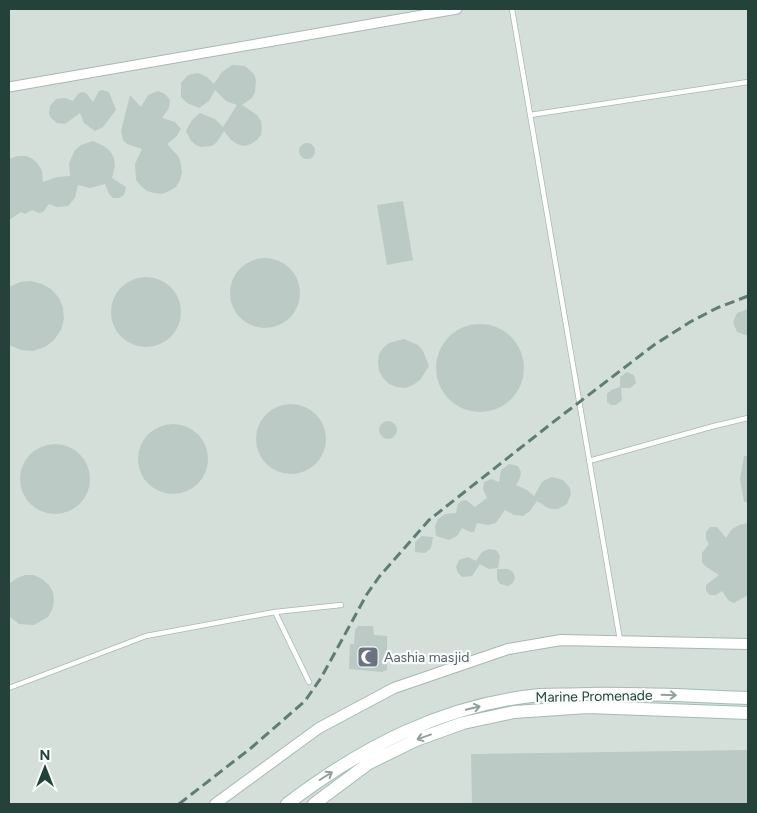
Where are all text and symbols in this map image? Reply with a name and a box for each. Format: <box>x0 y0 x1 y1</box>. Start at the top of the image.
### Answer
mosque icon: Aashia masjid <box>356 645 380 669</box>
place label: Aashia masjid <box>384 649 470 666</box>
street label: Marine Promenade <box>535 687 653 706</box>
one-way arrow <box>661 691 677 700</box>
one-way arrow <box>465 703 481 712</box>
one-way arrow <box>416 733 432 742</box>
north arrow <box>20 743 70 793</box>
text: N <box>40 747 50 764</box>
one-way arrow <box>319 771 333 781</box>

